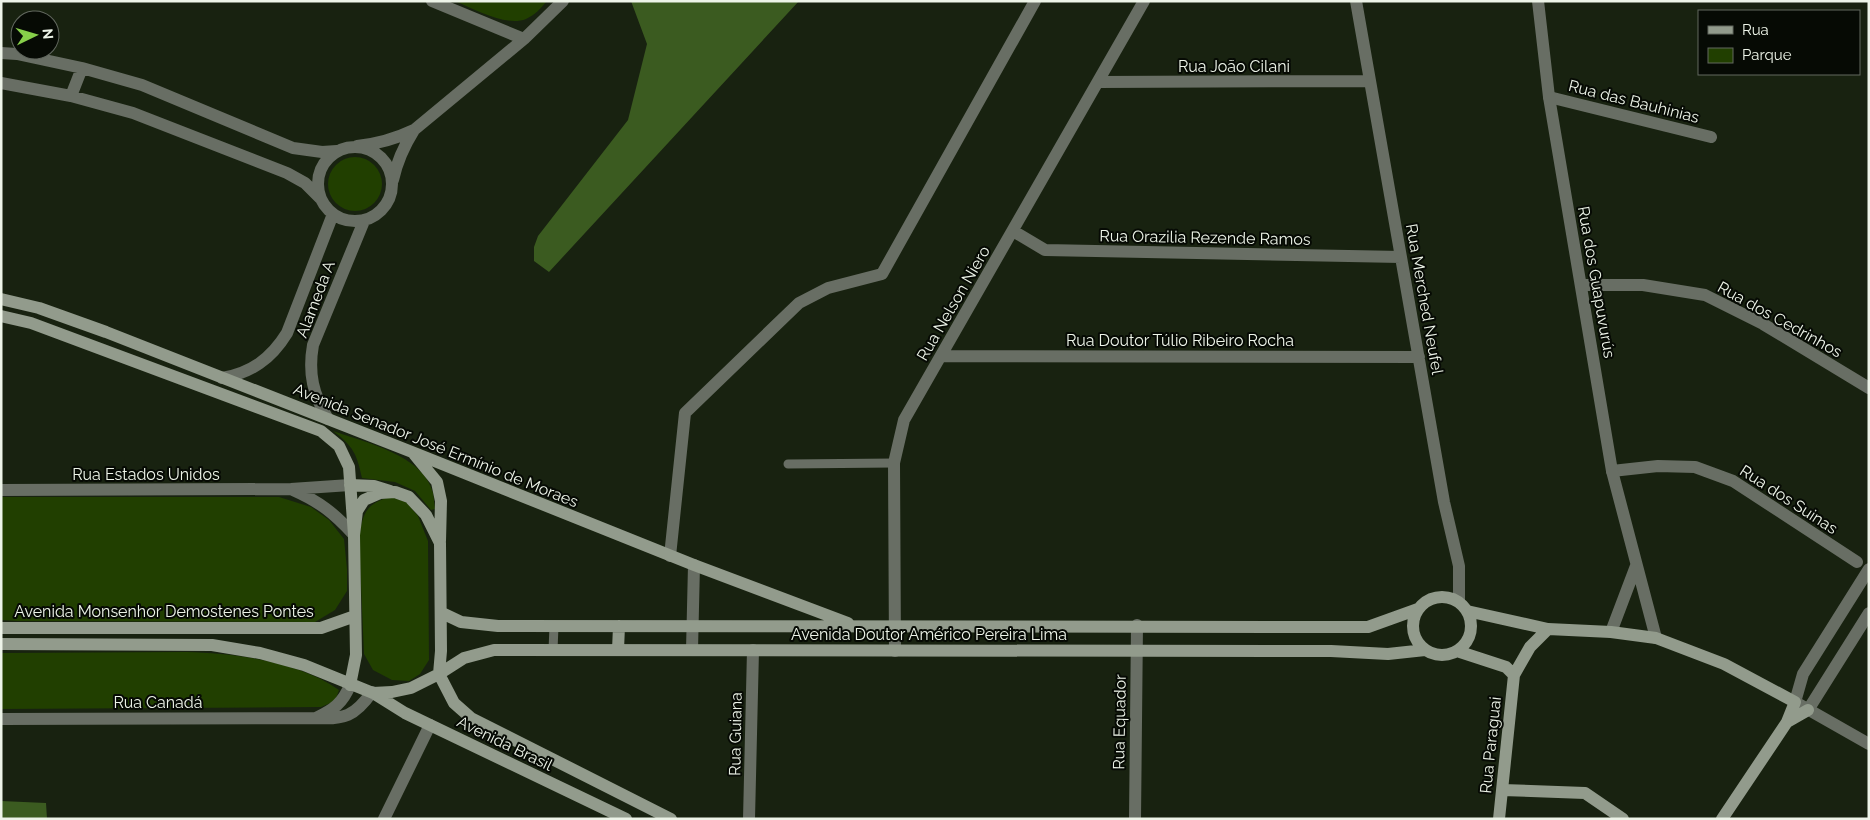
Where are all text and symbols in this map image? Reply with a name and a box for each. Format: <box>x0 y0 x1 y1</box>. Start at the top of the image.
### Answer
north arrow <box>10 10 60 60</box>
legend <box>1698 10 1860 75</box>
text: Rua <box>1742 21 1769 39</box>
text: N <box>40 28 56 40</box>
text: Parque <box>1742 46 1792 64</box>
street label: Rua João Cilani <box>1178 57 1290 76</box>
street label: Rua das Bauhinias <box>1567 76 1701 127</box>
street label: Rua dos Guapuvurús <box>1574 205 1619 360</box>
street label: Rua Merched Neufel <box>1402 222 1447 377</box>
street label: Rua Orazilia Rezende Ramos <box>1099 226 1311 249</box>
street label: Rua Nelson Niero <box>913 242 994 364</box>
street label: Alameda A <box>292 258 339 340</box>
street label: Rua dos Cedrinhos <box>1714 277 1845 362</box>
street label: Rua Doutor Túlio Ribeiro Rocha <box>1066 331 1294 350</box>
street label: Avenida Senador José Ermínio de Moraes <box>291 379 581 512</box>
street label: Rua dos Suinas <box>1736 461 1841 538</box>
street label: Rua Estados Unidos <box>72 465 220 484</box>
street label: Avenida Monsenhor Demostenes Pontes <box>14 602 314 621</box>
street label: Avenida Doutor Américo Pereira Lima <box>791 625 1067 644</box>
street label: Rua Equador <box>1109 674 1130 770</box>
street label: Rua Guiana <box>725 692 746 776</box>
street label: Rua Canadá <box>113 693 203 712</box>
street label: Rua Paraguai <box>1476 696 1505 794</box>
street label: Avenida Brasil <box>454 712 556 775</box>

